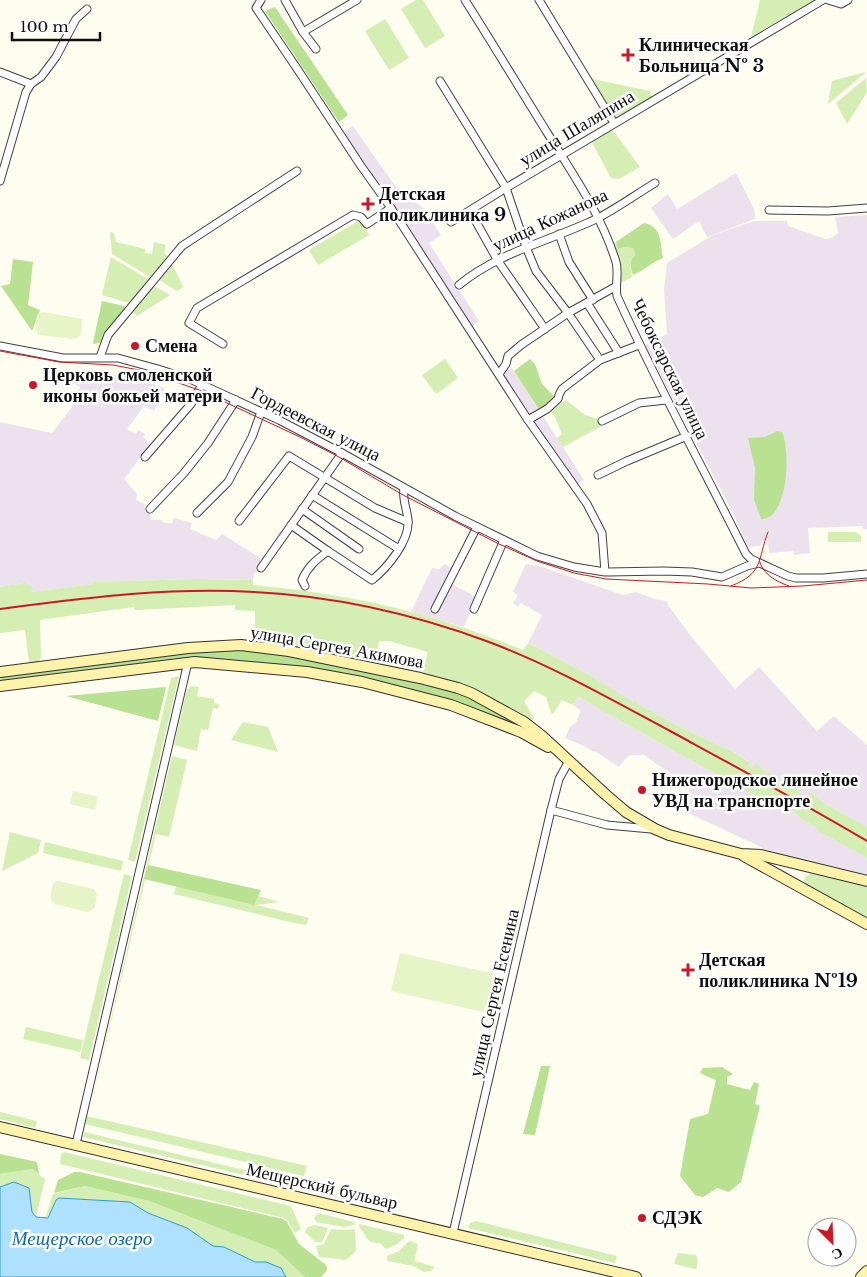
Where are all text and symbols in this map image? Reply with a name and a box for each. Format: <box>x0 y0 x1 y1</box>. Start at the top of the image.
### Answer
scale bar <box>12 10 100 42</box>
text: 100 m <box>20 17 69 36</box>
place label: Клиническая Больница № 3 <box>639 34 764 77</box>
marker: Клиническая Больница № 3 <box>621 48 635 62</box>
street label: улица Шаляпина <box>516 85 638 171</box>
place label: Детская поликлиника 9 <box>379 183 506 226</box>
street label: улица Кожанова <box>489 184 611 256</box>
marker: Детская поликлиника 9 <box>361 197 375 211</box>
street label: Чебоксарская улица <box>626 295 714 443</box>
place label: Смена <box>145 335 198 357</box>
marker: Смена <box>129 340 141 352</box>
place label: Церковь смоленской иконы божьей матери <box>43 364 223 407</box>
marker: Церковь смоленской иконы божьей матери <box>27 379 39 391</box>
street label: Гордеевская улица <box>248 382 384 466</box>
street label: улица Сергея Акимова <box>249 621 425 673</box>
place label: Нижегородское линейное УВД на транспорте <box>652 769 858 812</box>
marker: Нижегородское линейное УВД на транспорте <box>636 784 648 796</box>
street label: улица Сергея Есенина <box>464 907 524 1079</box>
place label: Детская поликлиника №19 <box>699 949 858 992</box>
marker: Детская поликлиника №19 <box>681 963 695 977</box>
street label: Мещерский бульвар <box>244 1158 400 1214</box>
place label: СДЭК <box>652 1207 702 1229</box>
marker: СДЭК <box>636 1212 648 1224</box>
north arrow <box>807 1217 857 1267</box>
water label: Мещерское озеро <box>11 1227 152 1250</box>
text: С <box>829 1244 846 1264</box>

